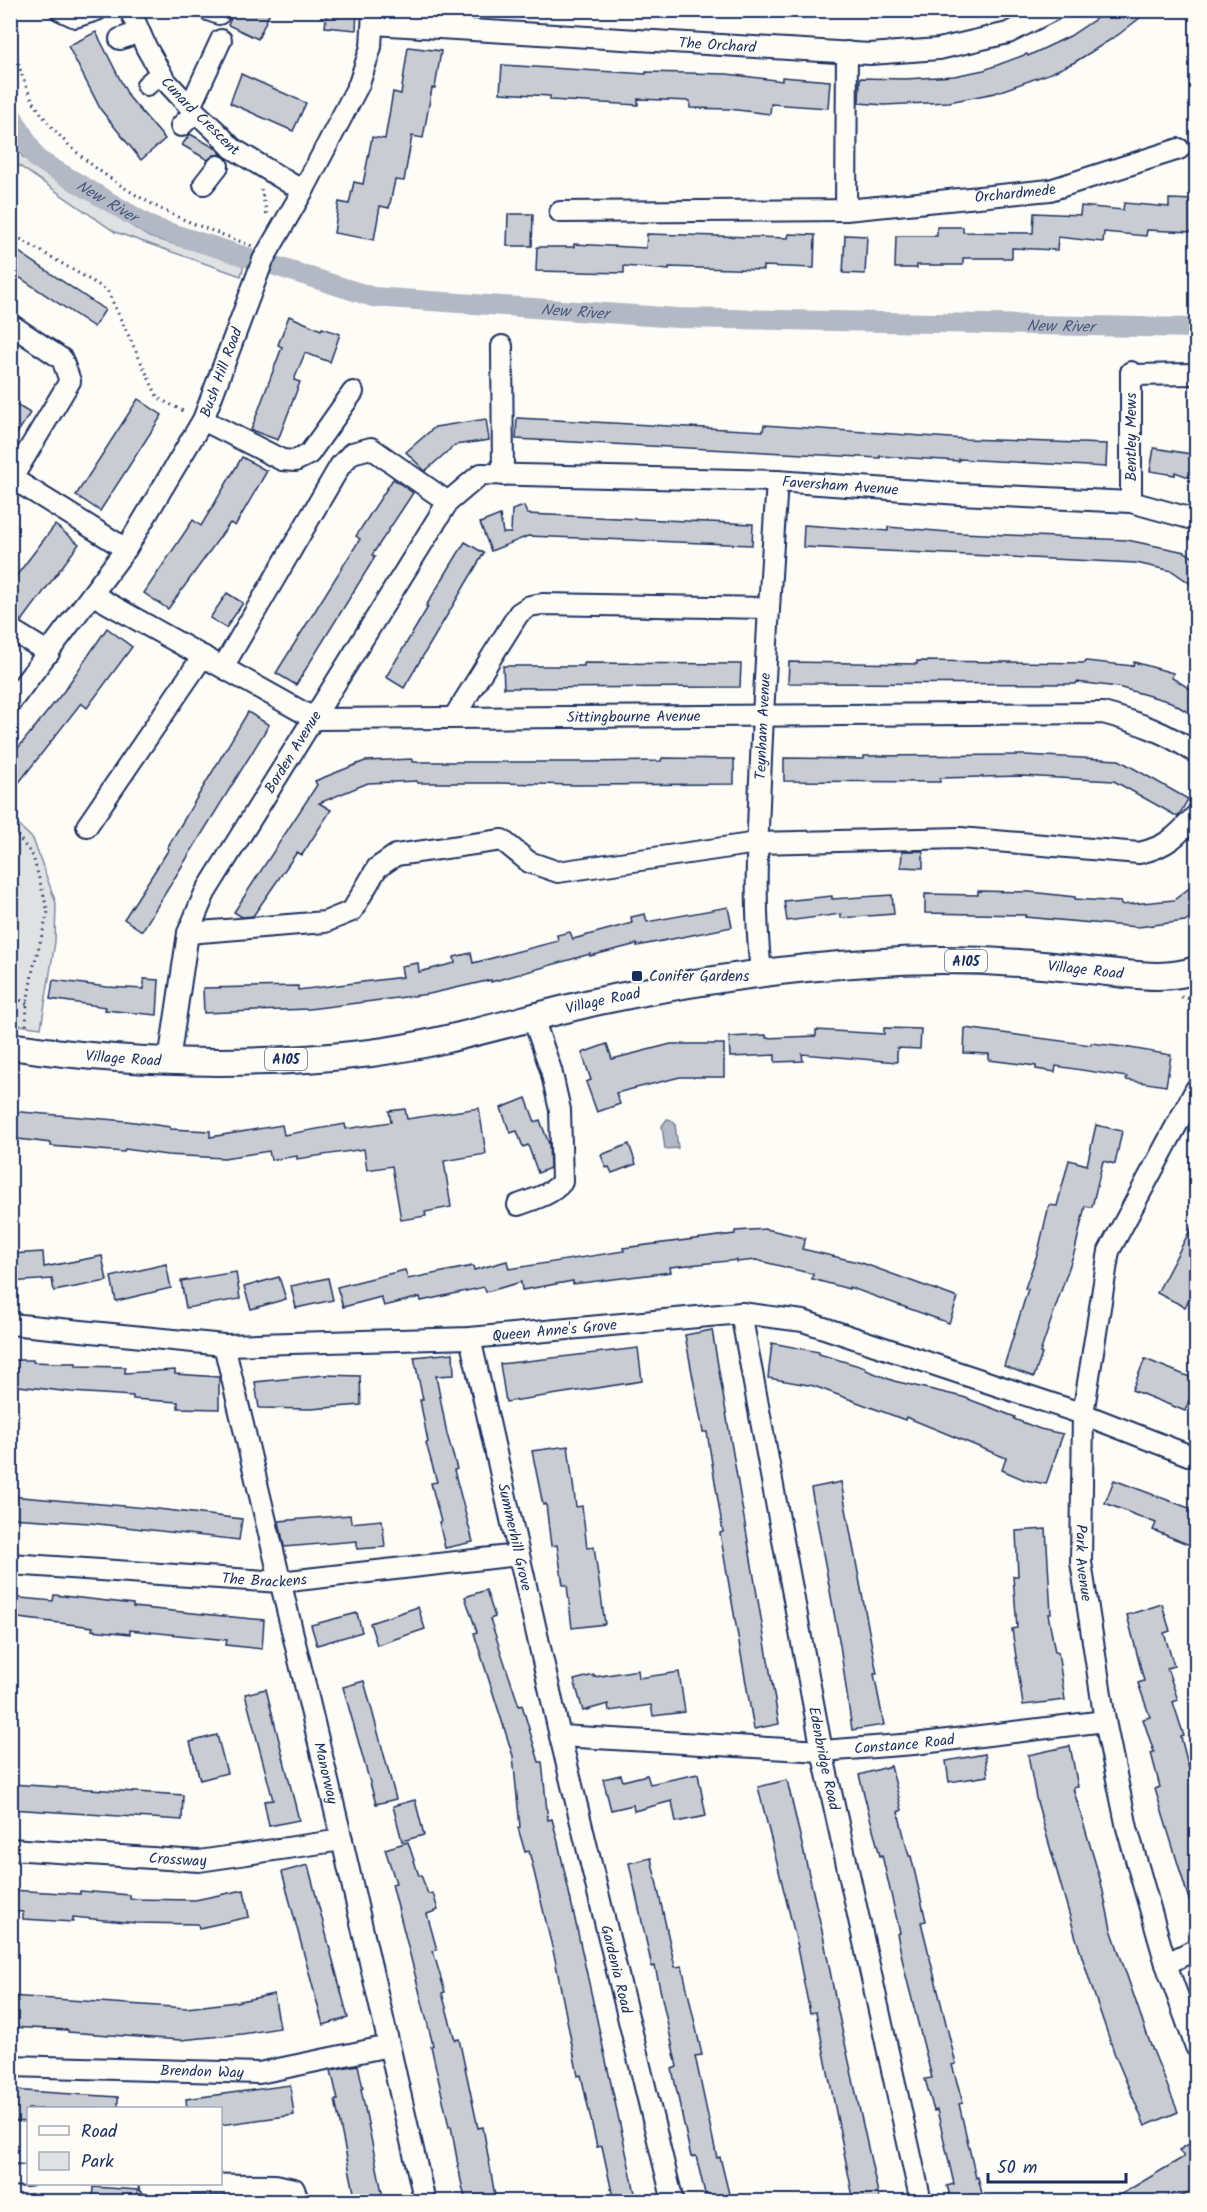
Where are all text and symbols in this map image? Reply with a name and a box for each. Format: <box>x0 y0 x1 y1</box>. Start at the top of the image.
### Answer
street label: The Orchard <box>678 31 757 60</box>
street label: Cunard Crescent <box>154 71 244 163</box>
water label: New River <box>71 174 145 232</box>
street label: Orchardmede <box>974 178 1060 210</box>
water label: New River <box>540 298 613 327</box>
water label: New River <box>1026 314 1098 340</box>
street label: Bush Hill Road <box>194 324 250 421</box>
street label: Bentley Mews <box>1120 392 1144 481</box>
street label: Faversham Avenue <box>781 470 899 503</box>
street label: Teynham Avenue <box>749 672 778 780</box>
street label: Sittingbourne Avenue <box>567 705 701 730</box>
street label: Borden Avenue <box>259 706 329 799</box>
road number: A105 <box>945 950 987 972</box>
street label: Village Road <box>1046 955 1125 987</box>
place label: Conifer Gardens <box>649 965 750 989</box>
marker: Conifer Gardens <box>630 969 644 983</box>
street label: Village Road <box>563 982 643 1021</box>
street label: Village Road <box>84 1044 162 1074</box>
road number: A105 <box>265 1048 307 1070</box>
street label: Queen Anne's Grove <box>491 1313 618 1349</box>
street label: Summerhill Grove <box>490 1481 538 1594</box>
street label: Park Avenue <box>1067 1524 1098 1603</box>
street label: The Brackens <box>221 1567 309 1595</box>
street label: Edenbridge Road <box>801 1705 846 1813</box>
street label: Constance Road <box>853 1728 956 1762</box>
street label: Manorway <box>306 1740 344 1808</box>
street label: Crossway <box>148 1847 209 1874</box>
street label: Gardenia Road <box>593 1923 638 2017</box>
street label: Brendon Way <box>160 2059 245 2086</box>
legend <box>27 2107 222 2185</box>
text: Road <box>81 2118 118 2147</box>
scale bar <box>988 2146 1126 2184</box>
text: Park <box>81 2148 114 2177</box>
text: 50 m <box>997 2154 1037 2183</box>

